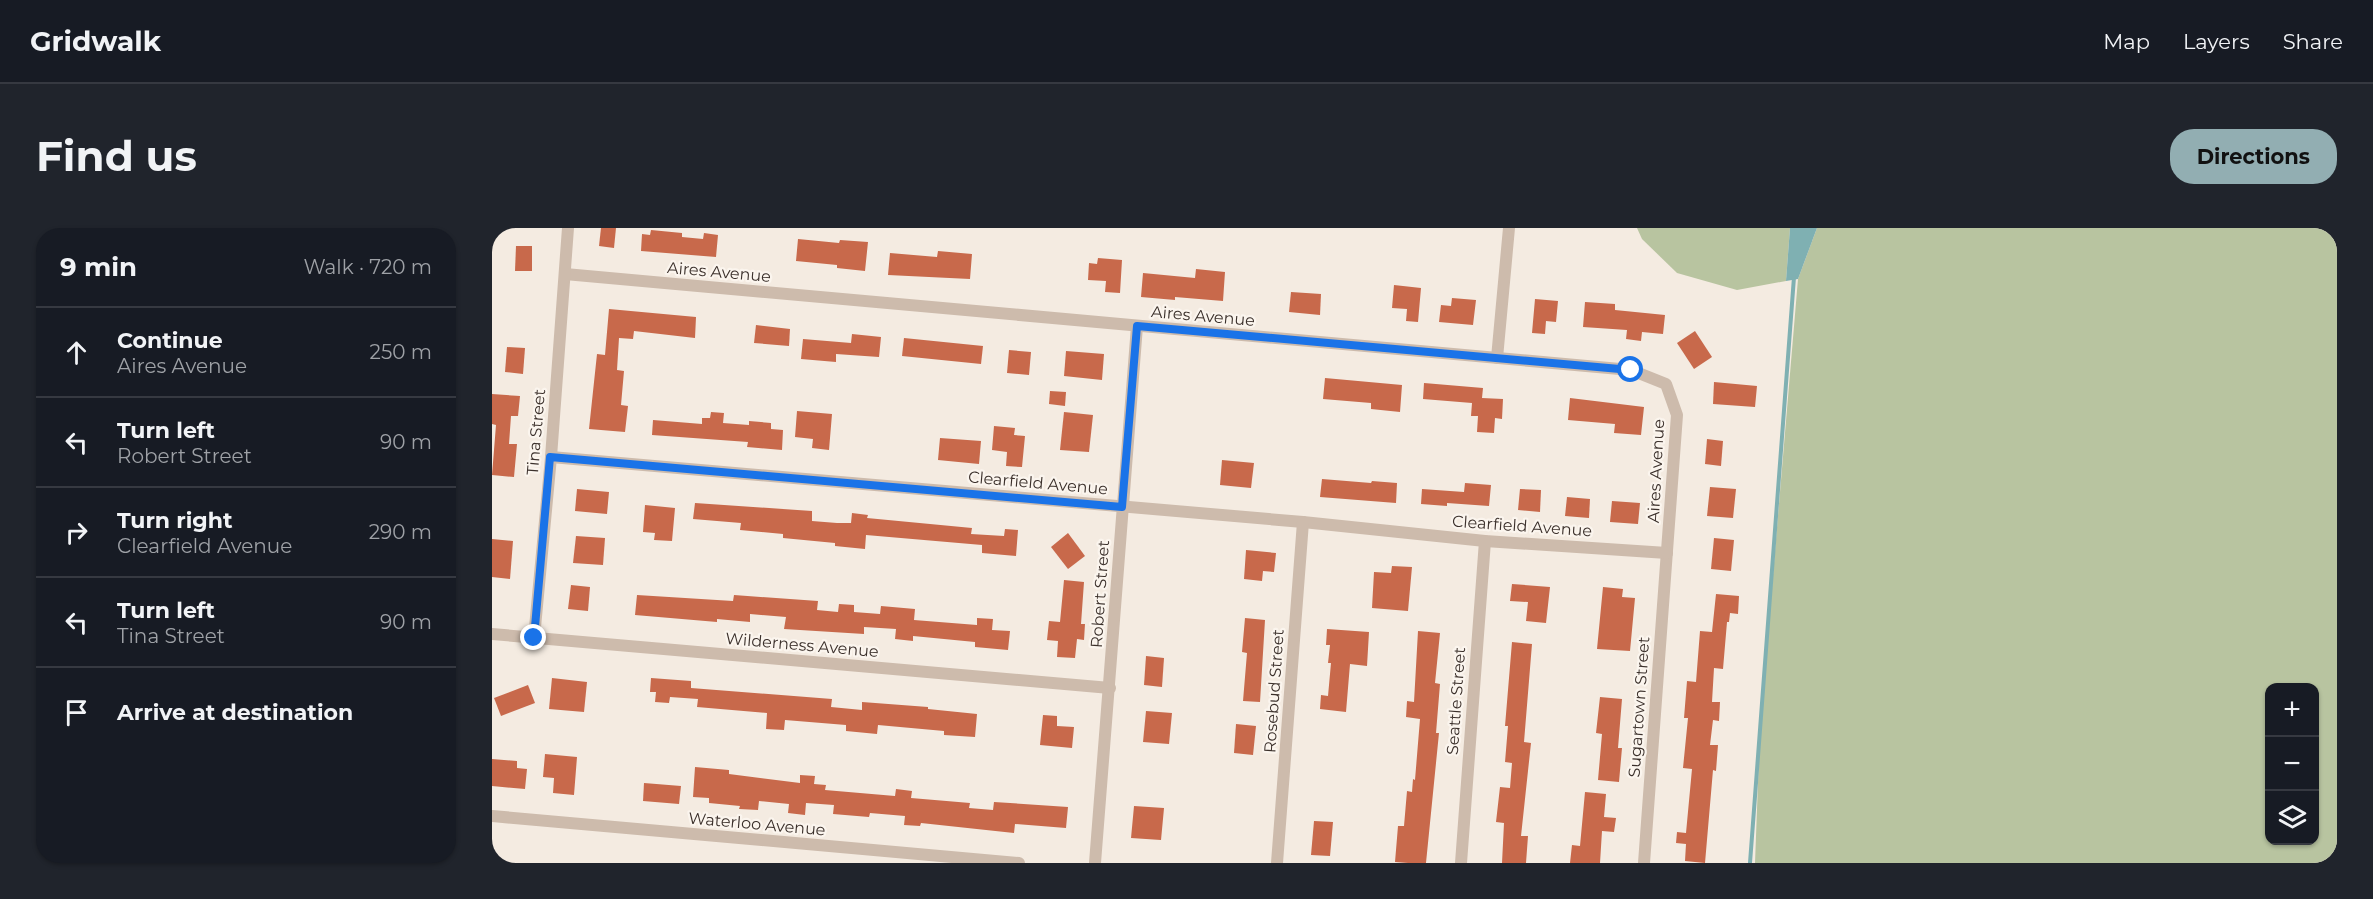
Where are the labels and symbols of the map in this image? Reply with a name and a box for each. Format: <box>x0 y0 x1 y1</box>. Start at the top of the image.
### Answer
street label: Aires Avenue <box>666 258 772 286</box>
street label: Aires Avenue <box>1150 302 1256 330</box>
route start <box>1617 356 1643 382</box>
street label: Tina Street <box>523 388 549 476</box>
street label: Aires Avenue <box>1644 419 1668 523</box>
street label: Clearfield Avenue <box>967 467 1109 499</box>
street label: Clearfield Avenue <box>1451 512 1593 540</box>
street label: Robert Street <box>1087 539 1113 648</box>
route end <box>520 624 546 650</box>
street label: Rosebud Street <box>1260 628 1288 754</box>
street label: Wilderness Avenue <box>725 629 879 661</box>
street label: Sugartown Street <box>1625 635 1653 778</box>
street label: Seattle Street <box>1443 646 1469 756</box>
street label: Waterloo Avenue <box>688 809 826 839</box>

